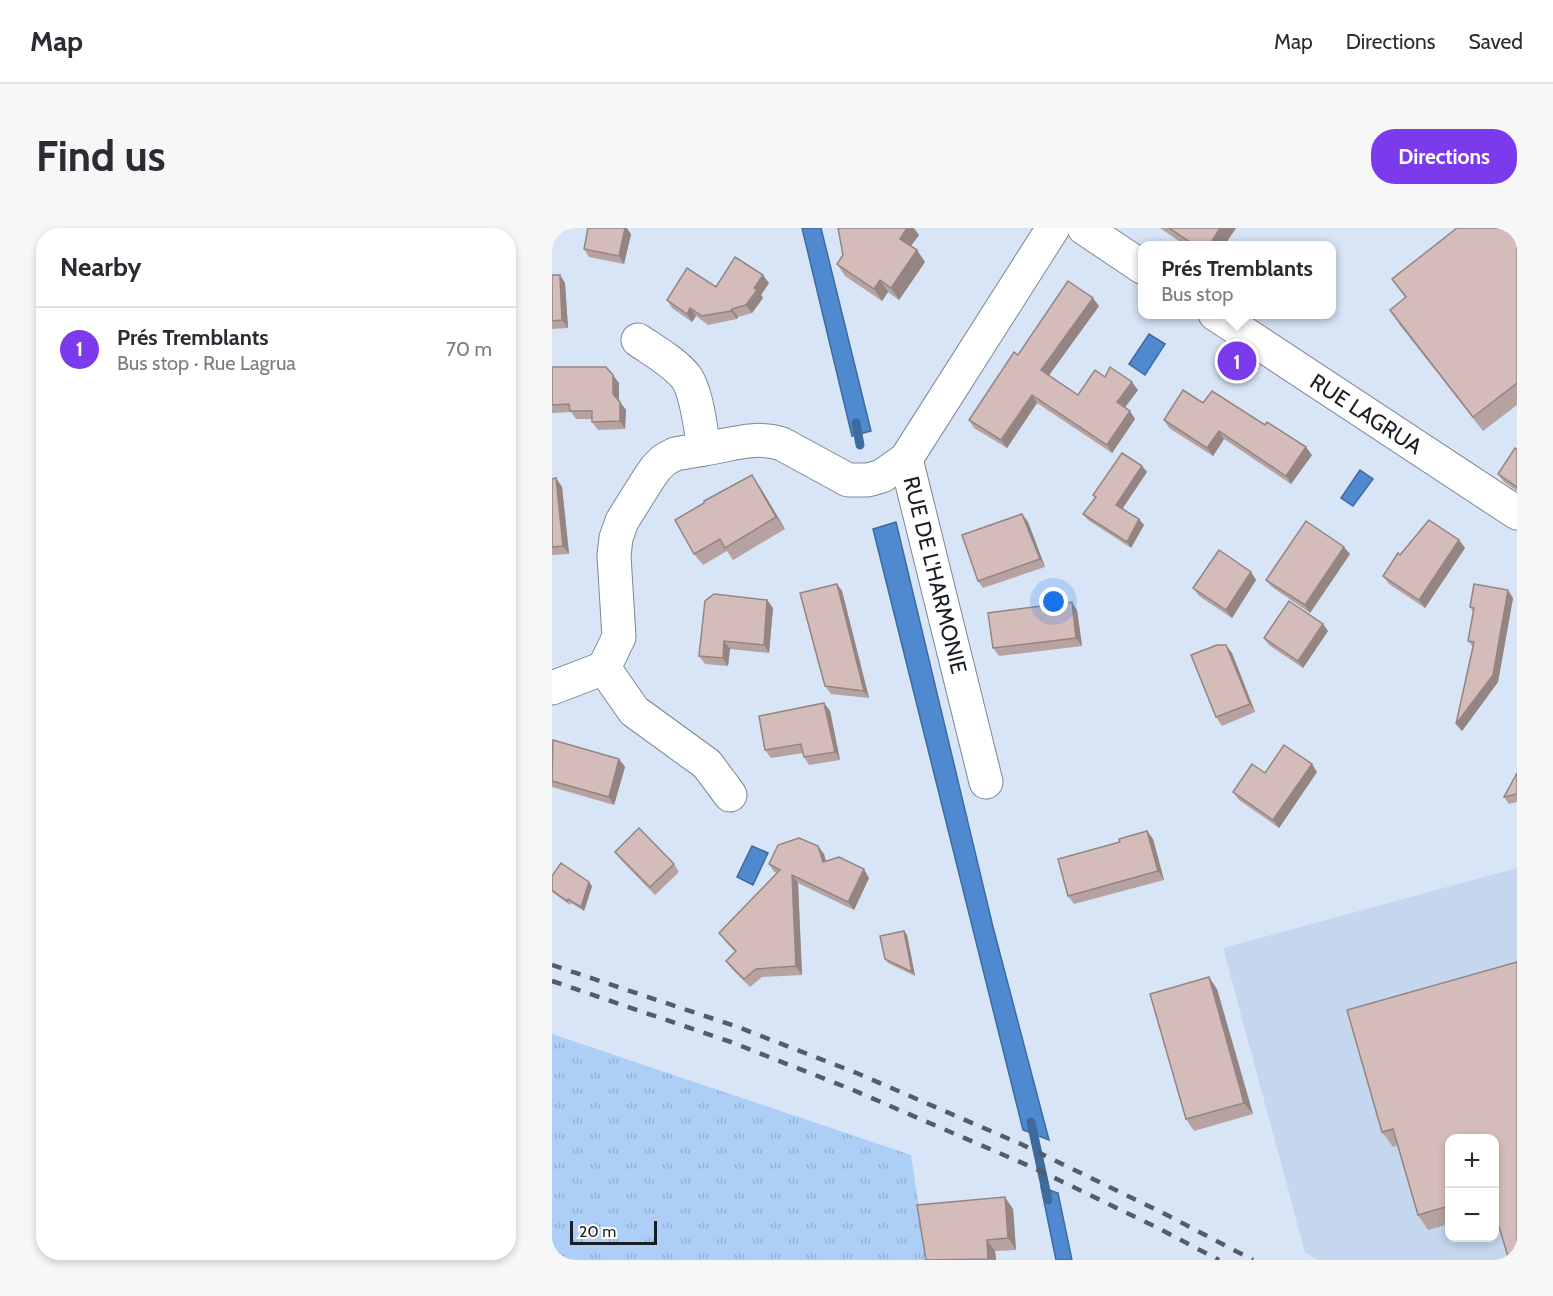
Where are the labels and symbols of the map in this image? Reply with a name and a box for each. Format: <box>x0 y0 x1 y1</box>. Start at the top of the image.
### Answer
pin: 1 <box>1218 338 1256 384</box>
street label: RUE LAGRUA <box>1305 368 1427 460</box>
street label: RUE DE L'HARMONIE <box>897 473 973 677</box>
your location <box>1039 587 1068 616</box>
scale bar <box>570 1218 657 1246</box>

